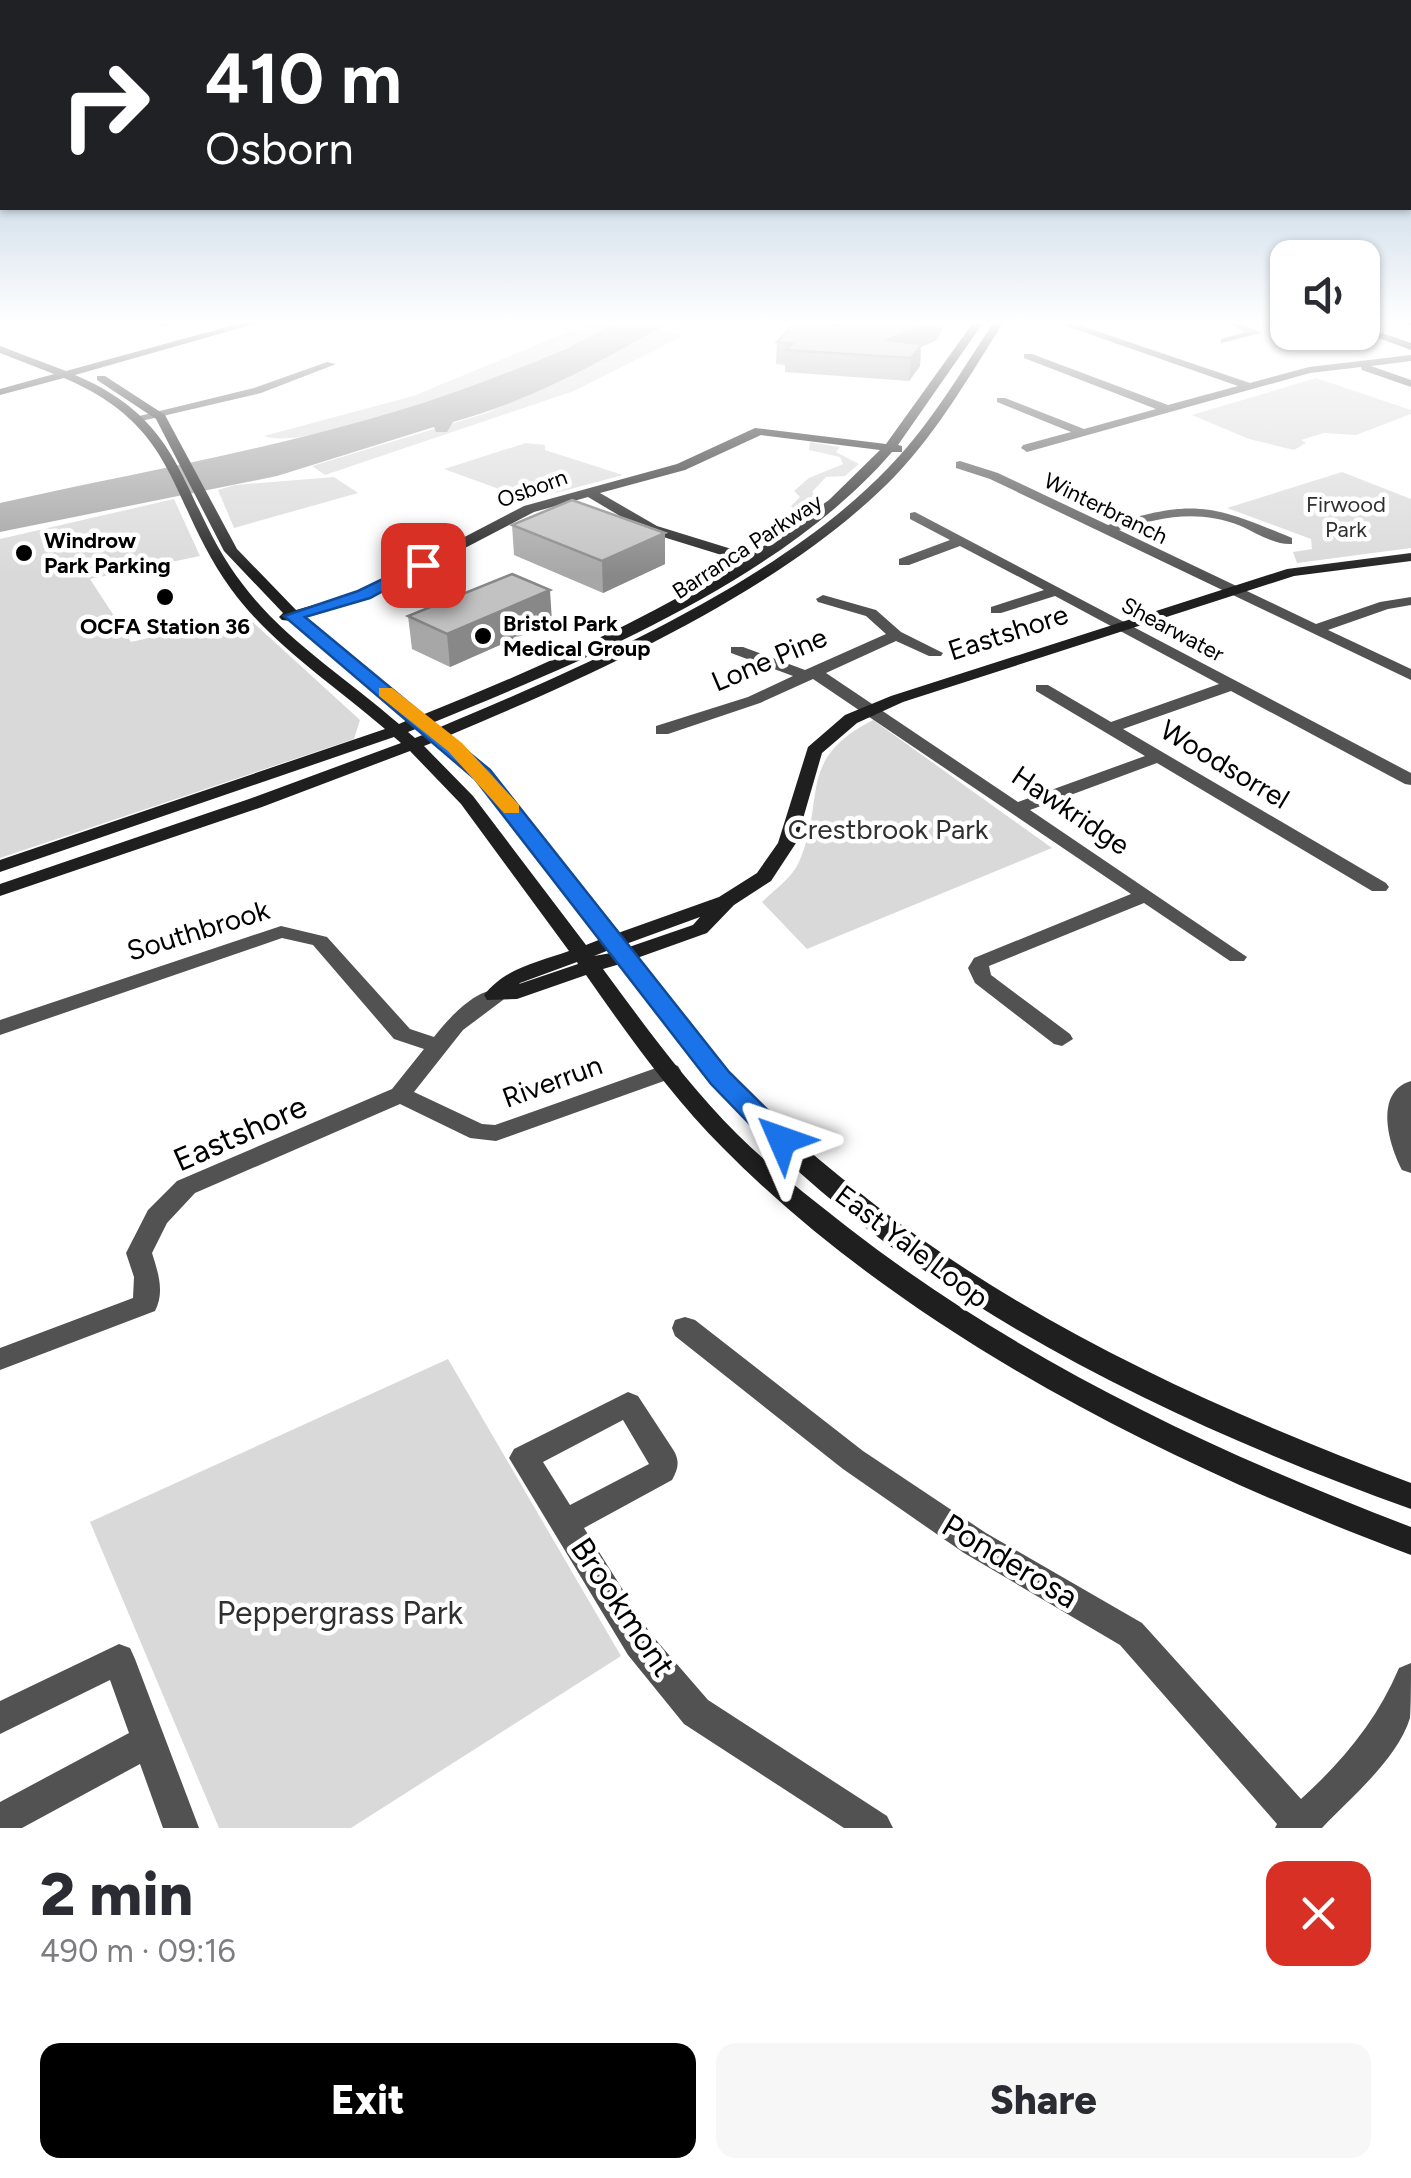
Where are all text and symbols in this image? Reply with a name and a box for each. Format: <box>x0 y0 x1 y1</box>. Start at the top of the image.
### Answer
text: 410 m <box>205 36 402 121</box>
icon: right <box>40 40 170 170</box>
text: Osborn <box>205 121 354 175</box>
map controls <box>1270 240 1380 350</box>
button: sound <box>1270 240 1380 350</box>
street label: Osborn <box>493 463 571 514</box>
street label: Winterbranch <box>1040 467 1172 550</box>
street label: Barranca Parkway <box>667 488 828 605</box>
park label: Firwood Park <box>1306 491 1386 543</box>
pin <box>381 523 466 608</box>
place label: Windrow Park Parking <box>44 527 171 579</box>
icon: arrive <box>396 538 451 593</box>
marker: Windrow Park Parking <box>13 542 35 564</box>
marker: OCFA Station 36 <box>154 586 176 608</box>
street label: Shearwater <box>1117 591 1229 668</box>
street label: Eastshore <box>944 597 1072 667</box>
place label: Bristol Park Medical Group <box>503 610 650 662</box>
place label: OCFA Station 36 <box>80 613 250 640</box>
street label: Lone Pine <box>706 619 832 699</box>
marker: Bristol Park Medical Group <box>472 625 494 647</box>
street label: Woodsorrel <box>1154 712 1296 816</box>
street label: Hawkridge <box>1006 758 1136 862</box>
park label: Crestbrook Park <box>788 812 989 846</box>
street label: Southbrook <box>123 892 274 968</box>
street label: Riverrun <box>497 1047 607 1115</box>
street label: Eastshore <box>167 1087 313 1179</box>
position arrow <box>730 1088 834 1192</box>
street label: East Yale Loop <box>829 1177 995 1315</box>
street label: Ponderosa <box>935 1506 1085 1616</box>
street label: Brookmont <box>563 1531 683 1683</box>
park label: Peppergrass Park <box>217 1594 464 1632</box>
text: 2 min <box>40 1858 193 1930</box>
button: close <box>1266 1861 1371 1966</box>
text: 490 m · 09:16 <box>40 1932 236 1970</box>
button: Exit <box>40 2043 696 2158</box>
button: Share <box>716 2043 1371 2158</box>

